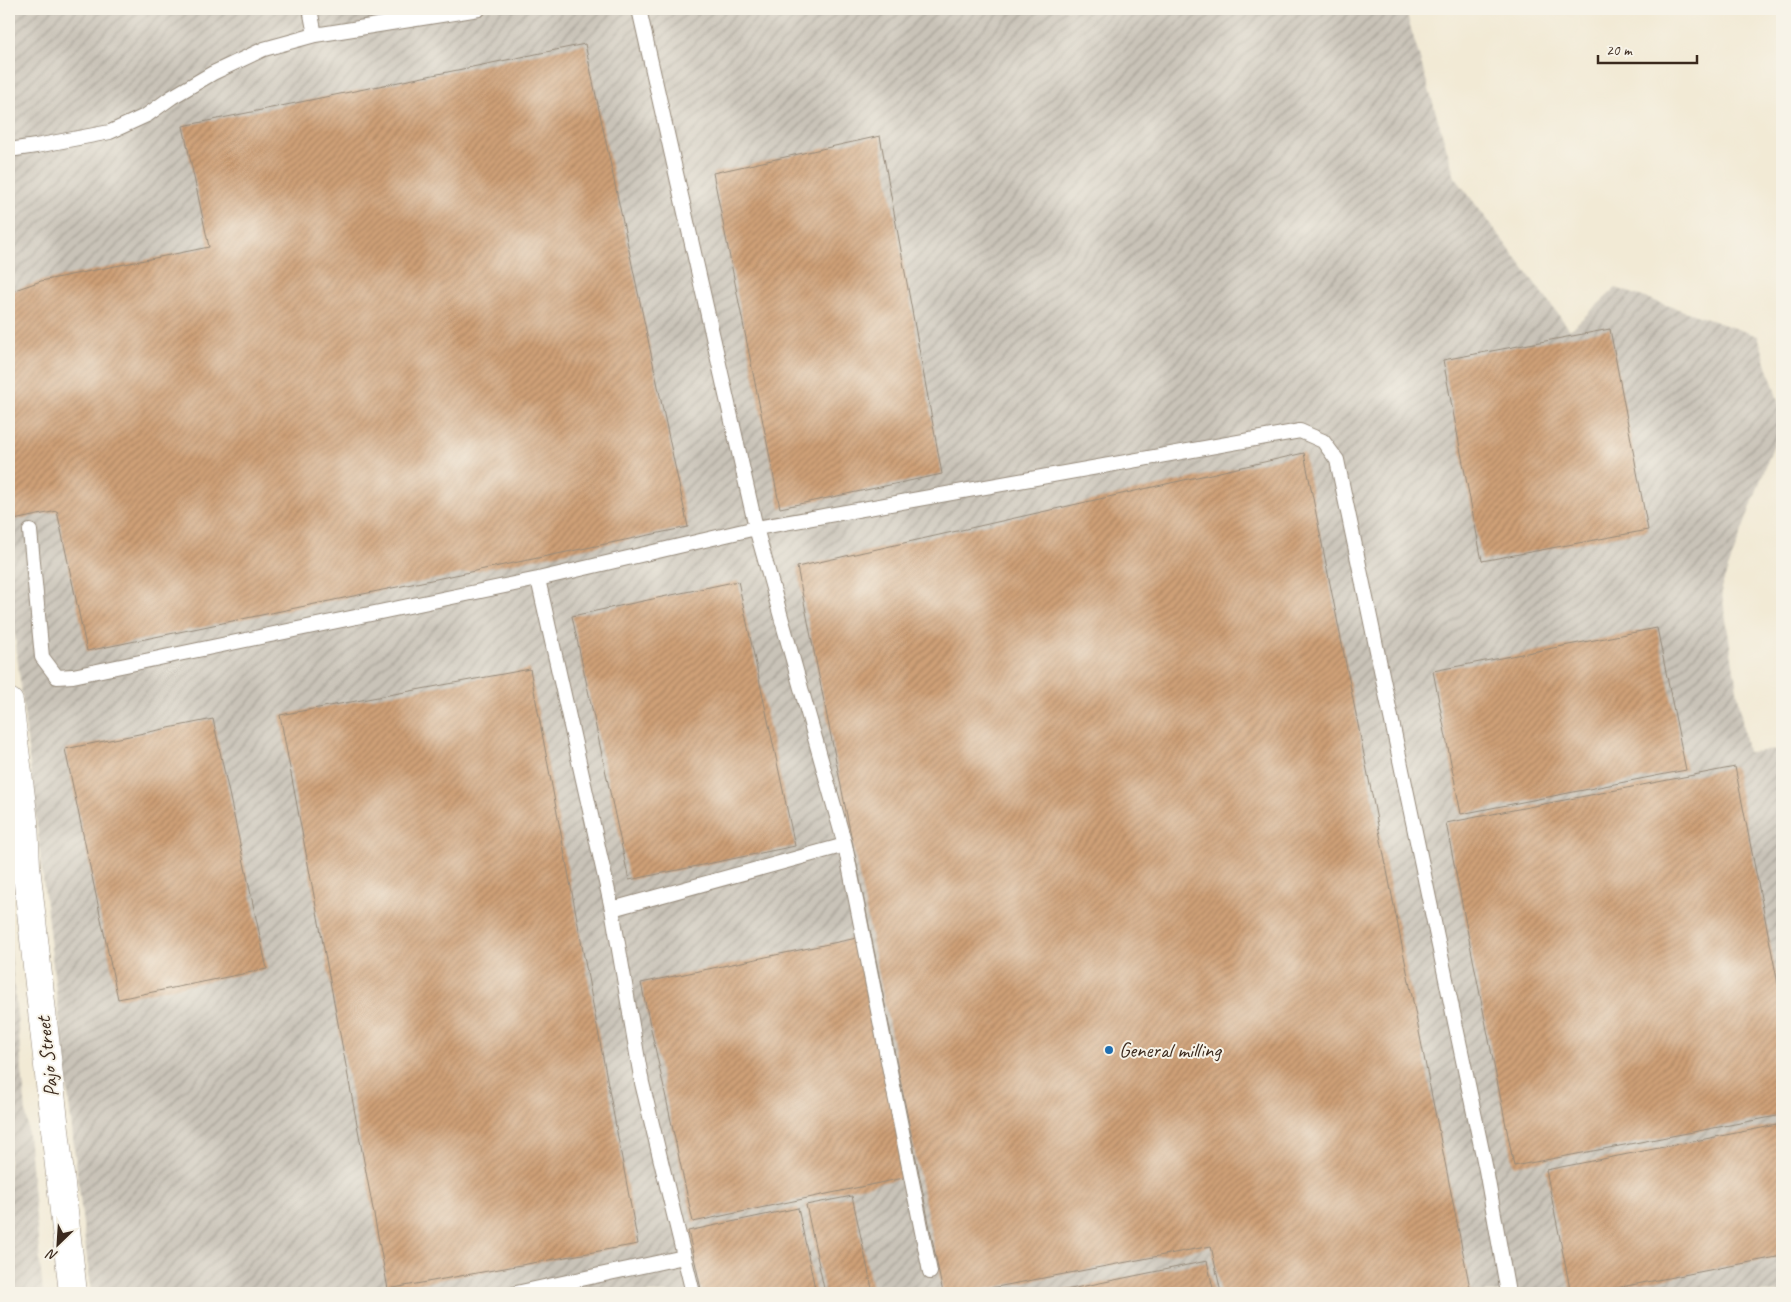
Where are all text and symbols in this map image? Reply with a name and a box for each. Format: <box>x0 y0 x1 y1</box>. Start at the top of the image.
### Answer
scale bar <box>1598 32 1697 64</box>
text: 20 m <box>1606 41 1633 60</box>
street label: Pajo Street <box>30 1014 64 1098</box>
place label: General milling <box>1119 1037 1222 1063</box>
marker: General milling <box>1103 1044 1115 1056</box>
north arrow <box>32 1220 82 1270</box>
text: N <box>43 1245 60 1265</box>

